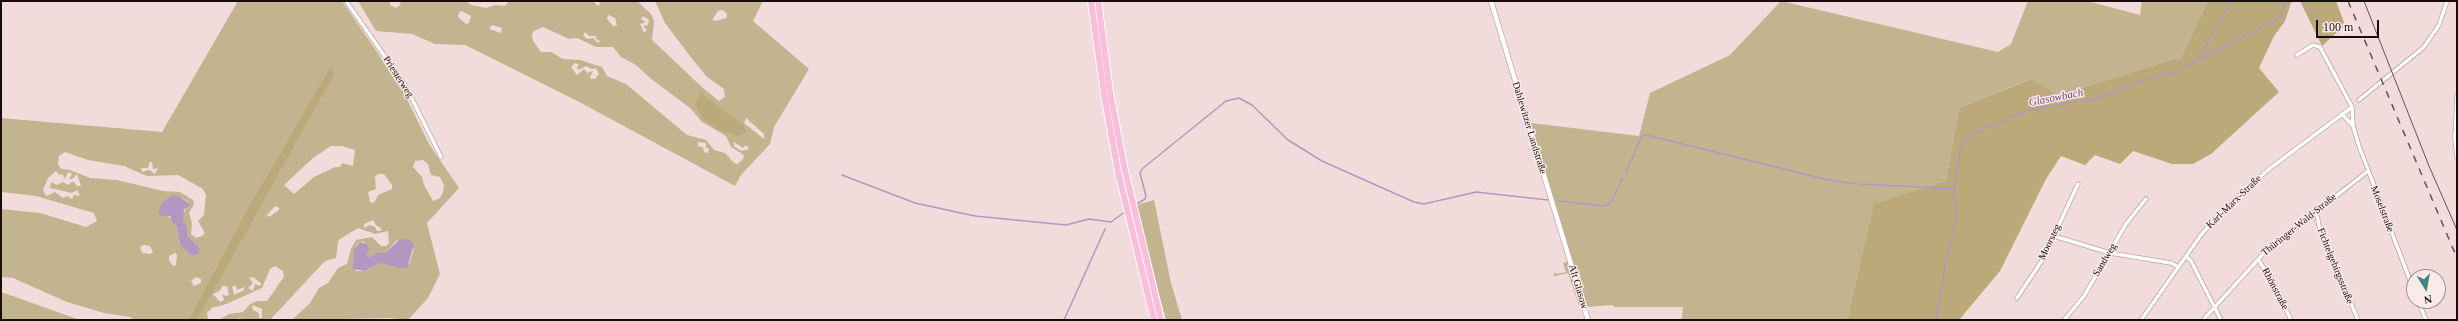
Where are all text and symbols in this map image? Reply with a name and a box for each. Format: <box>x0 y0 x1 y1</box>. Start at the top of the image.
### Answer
scale bar <box>2318 12 2381 38</box>
text: 100 m <box>2323 20 2353 34</box>
street label: Priesterweg <box>380 54 416 100</box>
street label: Dahlewitzer Landstraße <box>1509 80 1549 176</box>
water label: Glasowbach <box>2028 86 2084 110</box>
street label: Karl-Marx-Straße <box>2204 173 2264 231</box>
street label: Moselstraße <box>2368 184 2396 234</box>
street label: Thüringer-Wald-Straße <box>2259 191 2339 259</box>
street label: Moorsteg <box>2036 222 2064 262</box>
street label: Fichtelgebirgsstraße <box>2314 226 2356 306</box>
street label: Sandweg <box>2090 241 2120 279</box>
street label: Alt Glasow <box>1566 263 1590 311</box>
street label: Rhönstraße <box>2259 266 2291 312</box>
north arrow <box>2406 269 2446 309</box>
text: N <box>2423 293 2433 306</box>

